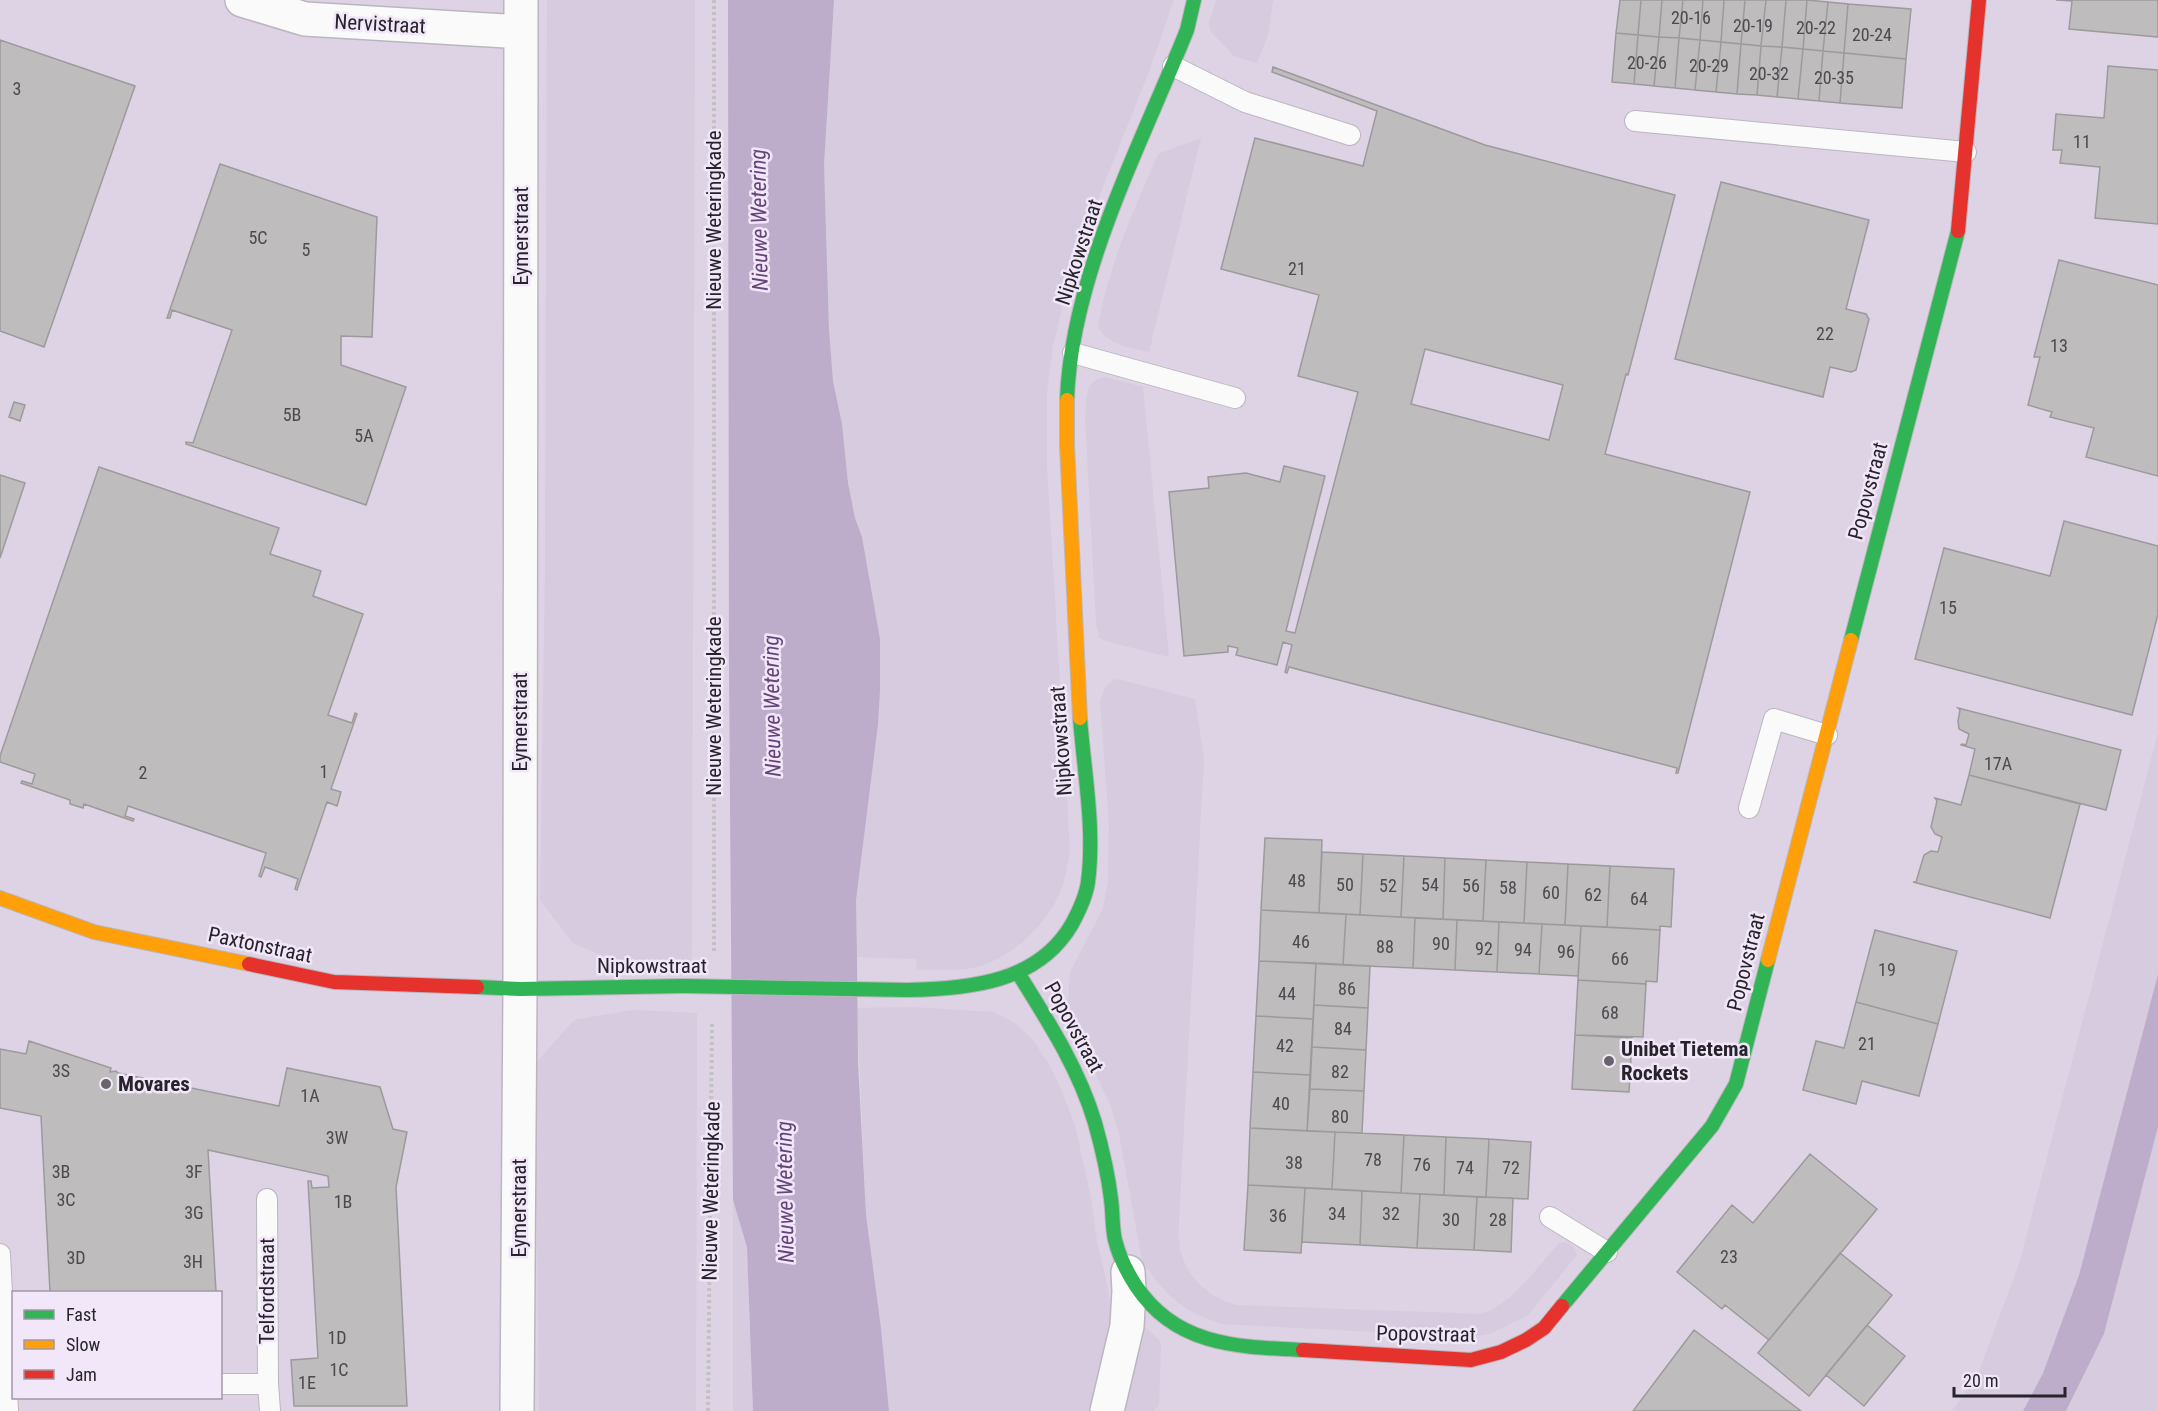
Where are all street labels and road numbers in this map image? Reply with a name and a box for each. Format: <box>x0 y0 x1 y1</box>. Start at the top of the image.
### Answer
street label: Nervistraat <box>334 10 426 38</box>
street label: Nieuwe Weteringkade <box>702 130 726 310</box>
street label: Eymerstraat <box>509 186 533 286</box>
street label: Nipkowstraat <box>1051 196 1107 308</box>
street label: Popovstraat <box>1843 440 1893 542</box>
street label: Nieuwe Weteringkade <box>702 616 726 796</box>
street label: Eymerstraat <box>508 672 532 772</box>
street label: Nipkowstraat <box>1045 685 1077 797</box>
street label: Popovstraat <box>1722 911 1770 1013</box>
street label: Paxtonstraat <box>206 922 314 968</box>
street label: Nipkowstraat <box>597 954 707 978</box>
street label: Popovstraat <box>1039 977 1109 1077</box>
street label: Nieuwe Weteringkade <box>697 1101 725 1281</box>
street label: Eymerstraat <box>507 1158 531 1258</box>
street label: Telfordstraat <box>255 1238 279 1344</box>
street label: Popovstraat <box>1376 1321 1476 1347</box>

